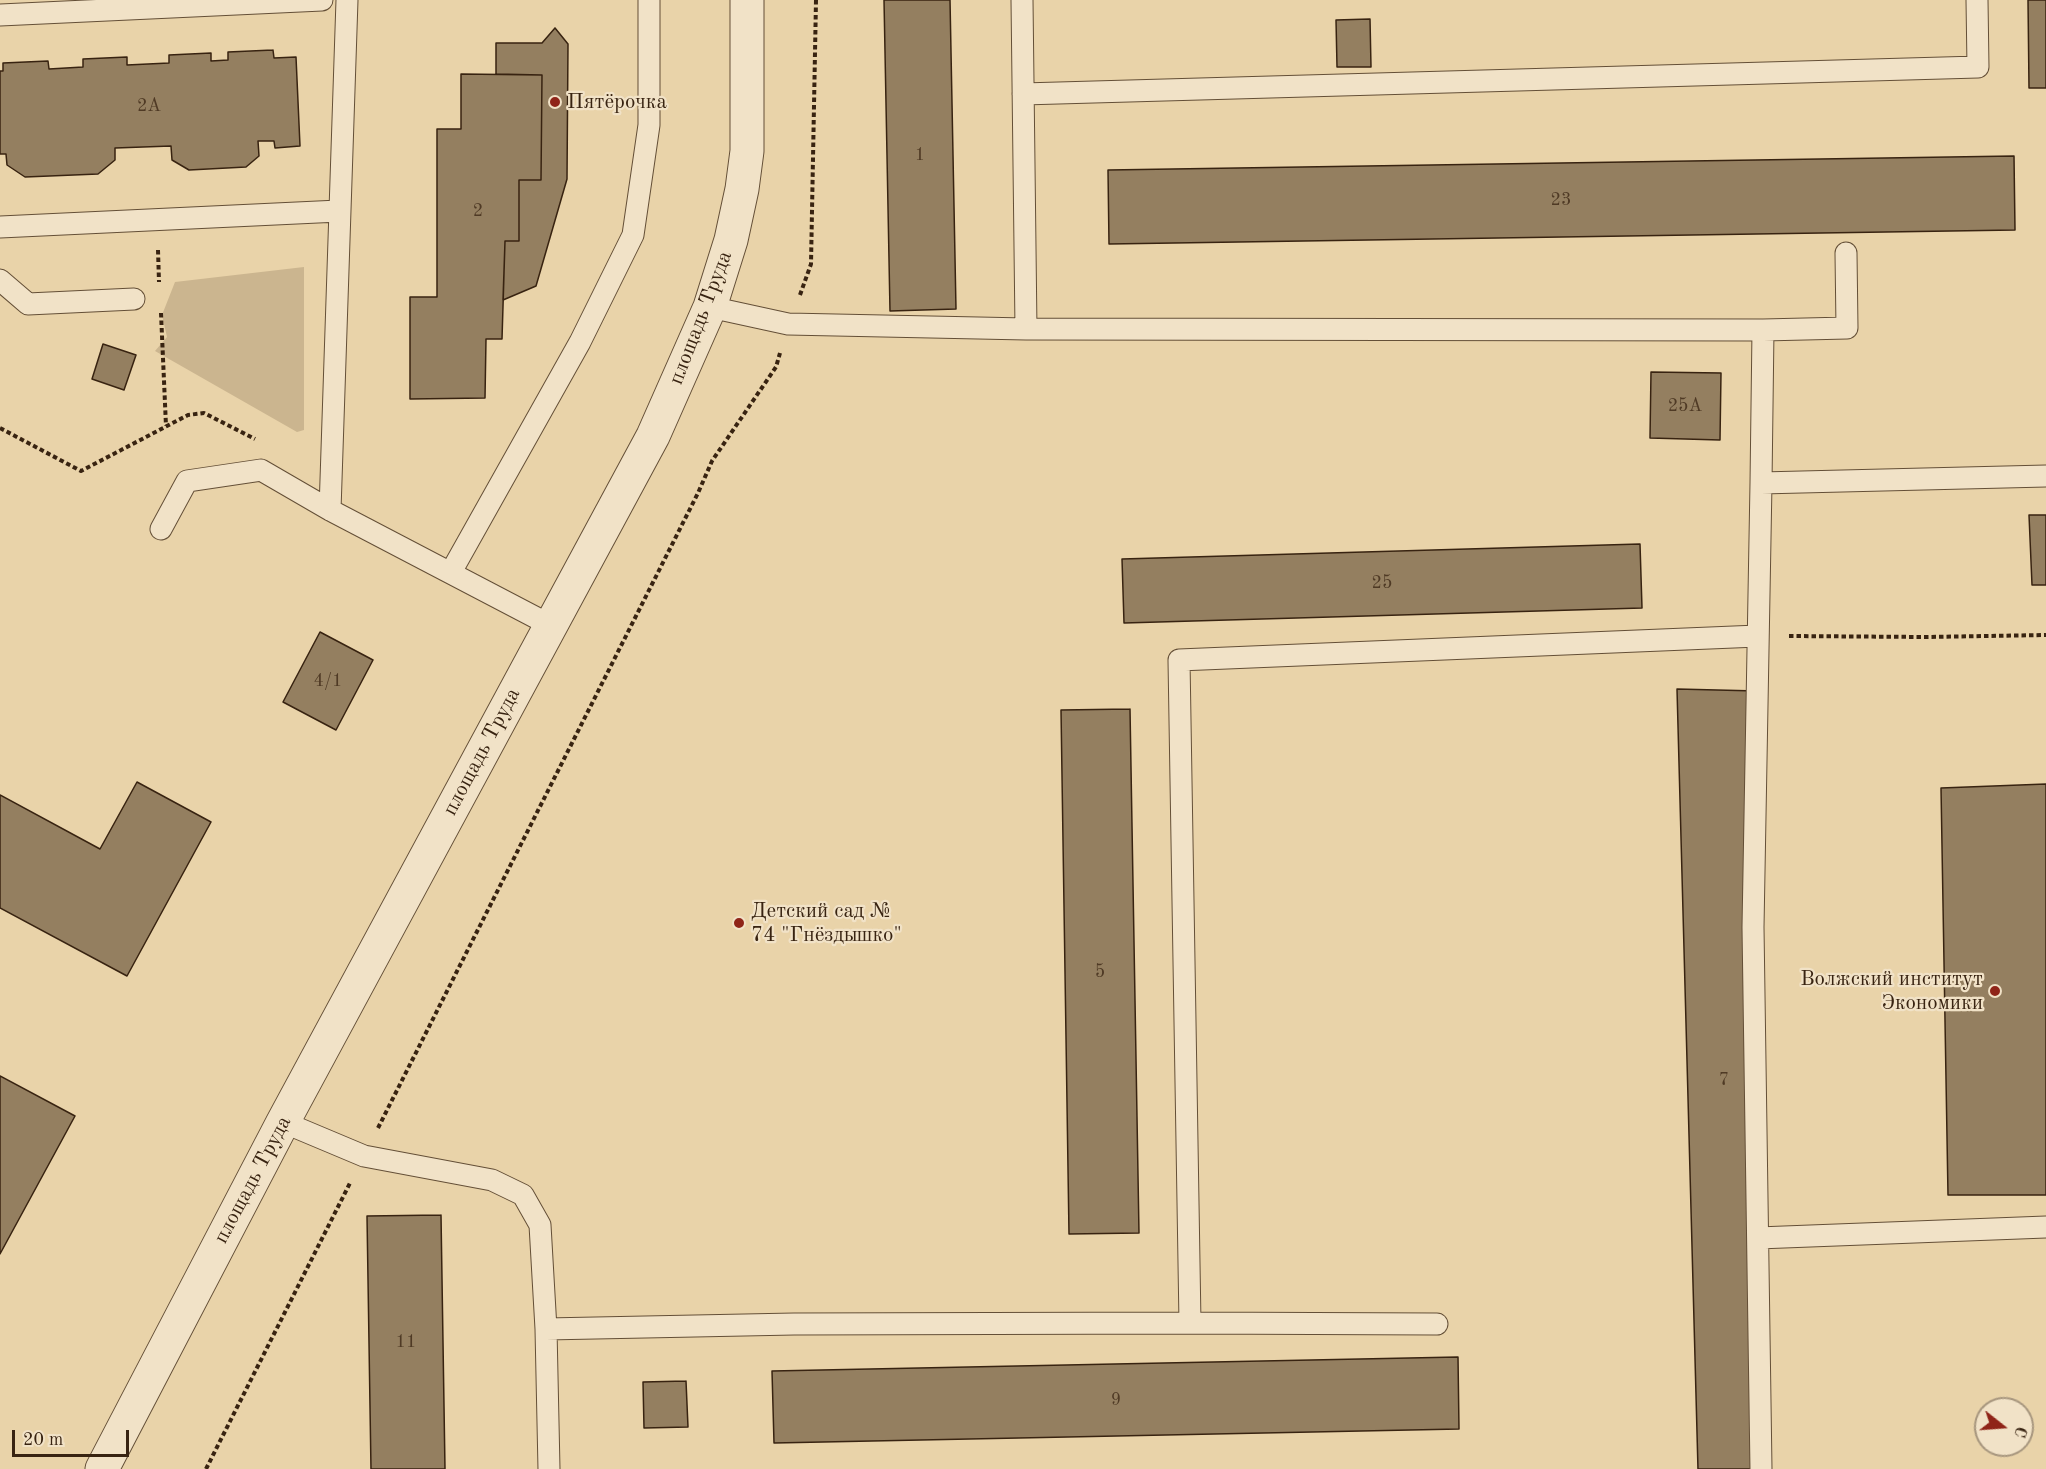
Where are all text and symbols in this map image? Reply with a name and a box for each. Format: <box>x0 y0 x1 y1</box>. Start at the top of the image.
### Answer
place label: Пятёрочка <box>567 89 667 115</box>
house number: 2А <box>137 95 161 117</box>
marker: Пятёрочка <box>548 95 562 109</box>
house number: 1 <box>915 144 925 166</box>
house number: 23 <box>1551 189 1571 211</box>
house number: 2 <box>473 200 483 222</box>
street label: площадь Труда <box>664 248 738 388</box>
house number: 25А <box>1668 395 1702 417</box>
house number: 25 <box>1372 572 1392 594</box>
house number: 4/1 <box>314 670 342 692</box>
street label: площадь Труда <box>438 684 526 820</box>
place label: Детский сад № 74 "Гнёздышко" <box>751 898 902 948</box>
marker: Детский сад № 74 "Гнёздышко" <box>732 916 746 930</box>
house number: 5 <box>1095 961 1105 983</box>
place label: Волжский институт Экономики <box>1800 966 1983 1016</box>
marker: Волжский институт Экономики <box>1988 984 2002 998</box>
house number: 7 <box>1719 1069 1729 1091</box>
street label: площадь Труда <box>209 1112 297 1248</box>
house number: 11 <box>396 1331 416 1353</box>
house number: 9 <box>1111 1389 1121 1411</box>
north arrow <box>1974 1397 2034 1457</box>
scale bar <box>15 1418 132 1456</box>
text: С <box>2010 1424 2028 1439</box>
text: 20 m <box>23 1431 63 1449</box>

